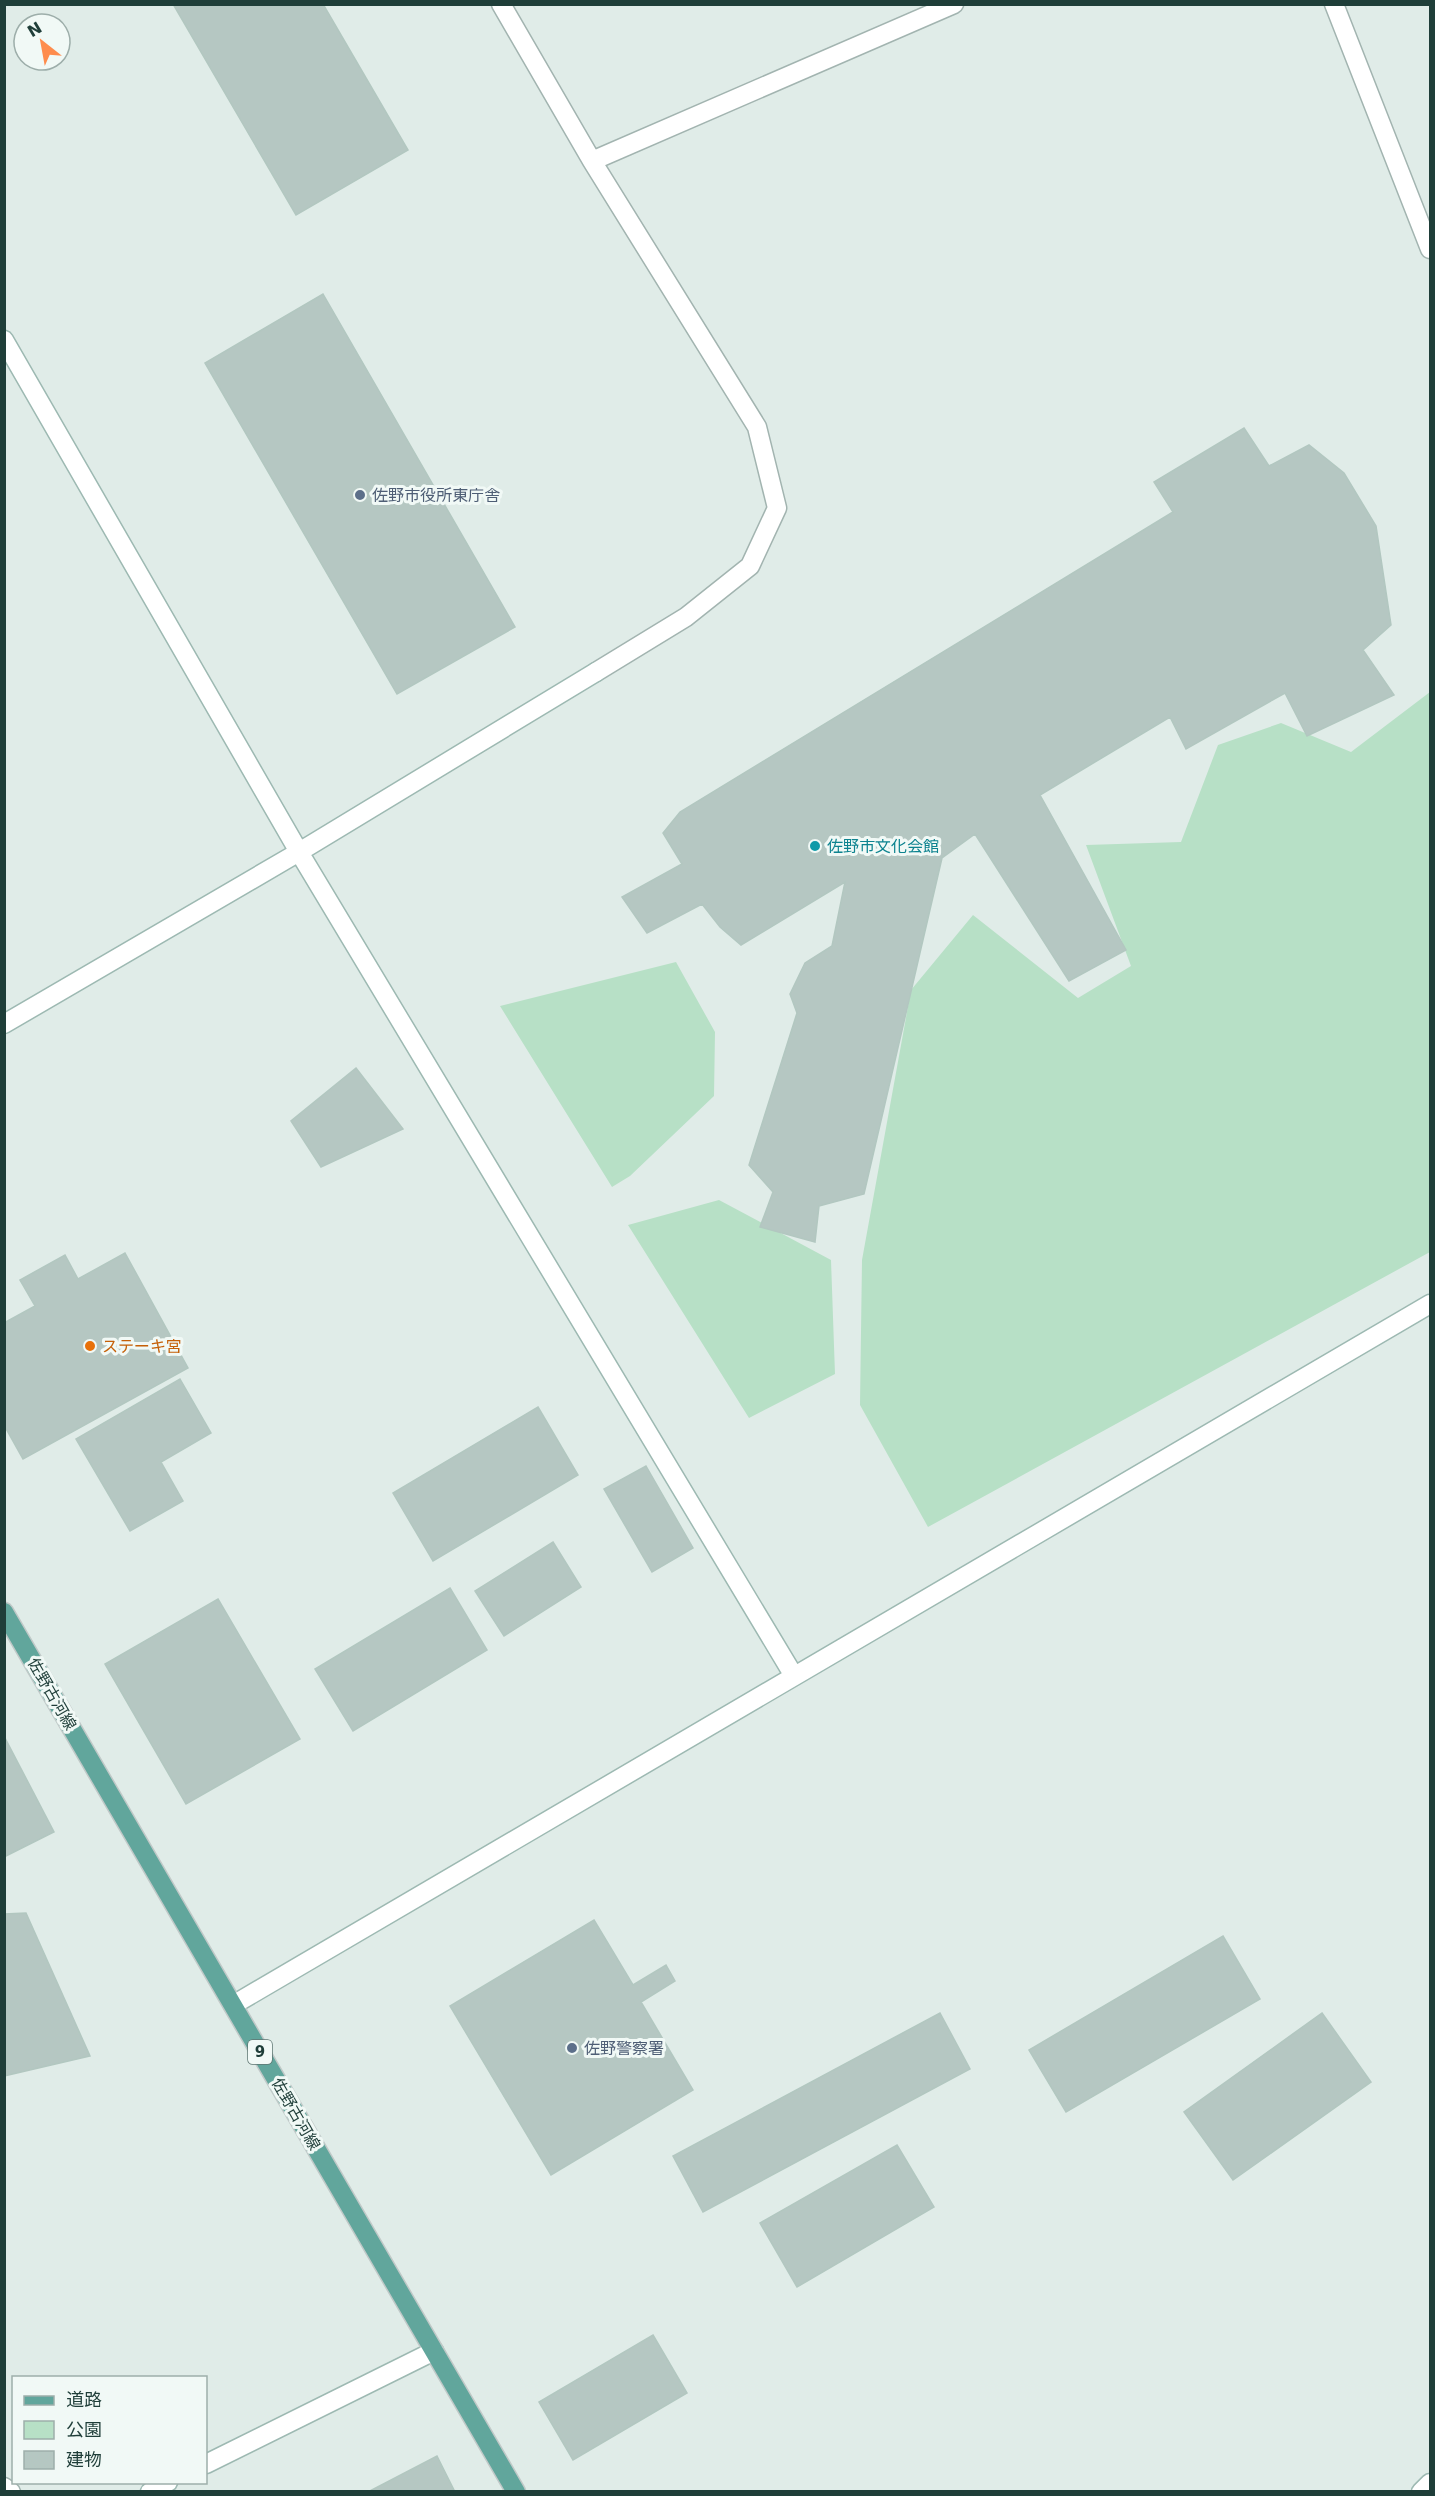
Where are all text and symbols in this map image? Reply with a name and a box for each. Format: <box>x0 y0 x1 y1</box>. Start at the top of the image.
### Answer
north arrow <box>12 12 72 72</box>
text: N <box>24 18 45 41</box>
place label: 佐野市役所東庁舎 <box>372 486 500 505</box>
marker: 佐野市役所東庁舎 <box>353 488 367 502</box>
place label: 佐野市文化会館 <box>827 837 939 856</box>
marker: 佐野市文化会館 <box>808 839 822 853</box>
place label: ステーキ宮 <box>102 1337 182 1356</box>
marker: ステーキ宮 <box>83 1339 97 1353</box>
street label: 佐野古河線 <box>24 1655 80 1733</box>
place label: 佐野警察署 <box>584 2039 664 2058</box>
road number: 9 <box>248 2040 272 2064</box>
marker: 佐野警察署 <box>565 2041 579 2055</box>
street label: 佐野古河線 <box>268 2075 324 2153</box>
legend <box>12 2376 207 2484</box>
text: 道路 <box>66 2389 102 2410</box>
text: 公園 <box>66 2419 102 2440</box>
text: 建物 <box>66 2449 102 2470</box>

